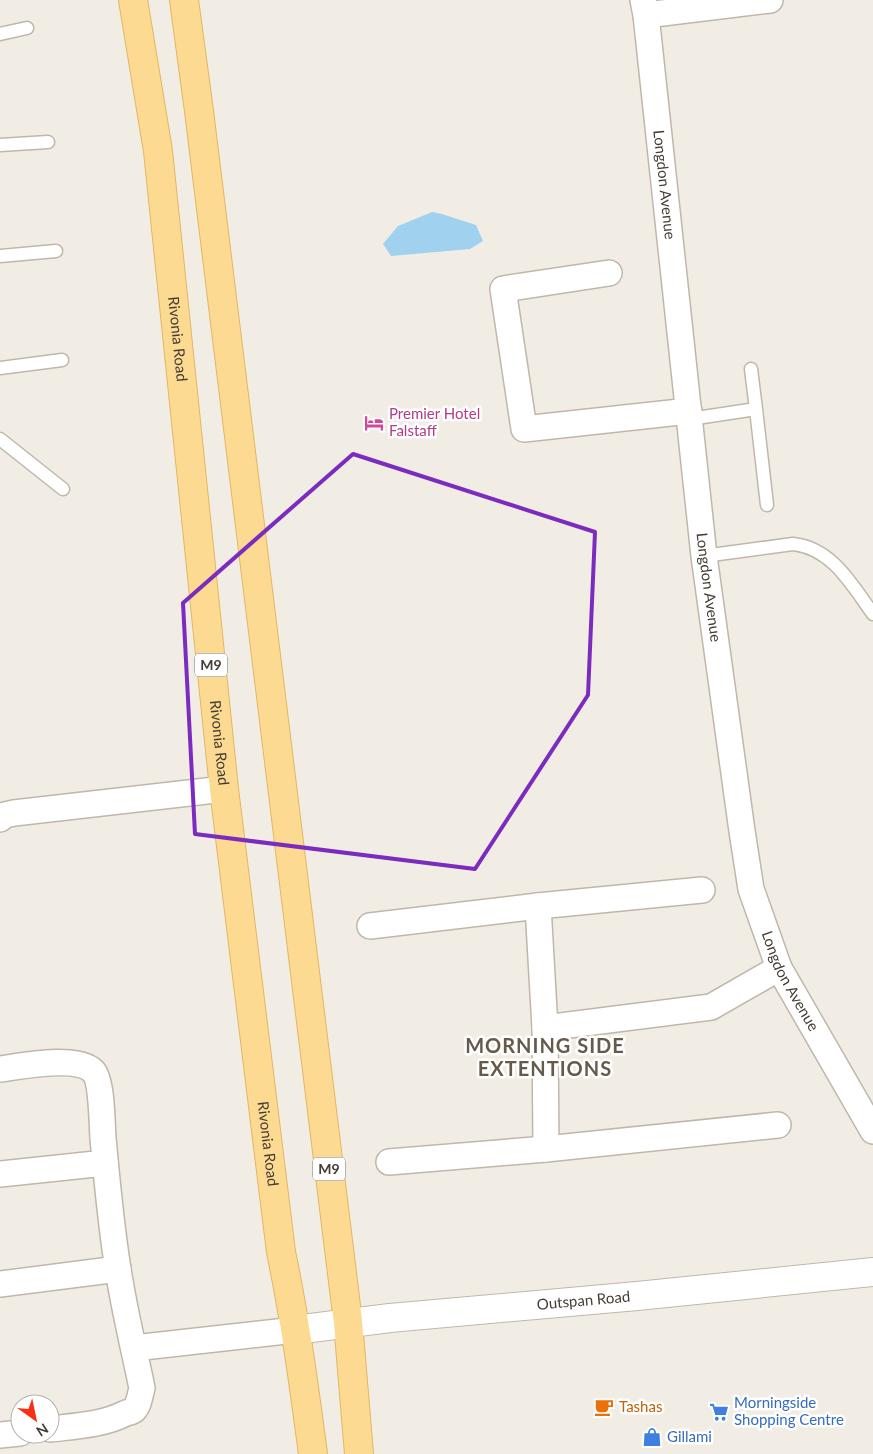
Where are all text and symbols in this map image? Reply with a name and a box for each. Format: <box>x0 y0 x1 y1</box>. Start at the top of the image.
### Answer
street label: Longdon Avenue <box>650 129 680 240</box>
street label: Rivonia Road <box>165 295 192 382</box>
place label: Premier Hotel Falstaff <box>389 404 480 439</box>
hotel icon: Premier Hotel Falstaff <box>363 412 385 434</box>
street label: Longdon Avenue <box>694 532 726 643</box>
road number: M9 <box>195 654 227 676</box>
street label: Rivonia Road <box>207 699 234 786</box>
street label: Longdon Avenue <box>759 928 823 1034</box>
district label: MORNING SIDE EXTENTIONS <box>465 1033 625 1080</box>
street label: Rivonia Road <box>255 1100 283 1187</box>
road number: M9 <box>313 1158 345 1180</box>
street label: Outspan Road <box>536 1287 631 1313</box>
place label: Morningside Shopping Centre <box>734 1393 844 1428</box>
north arrow <box>10 1394 60 1444</box>
cafe icon: Tashas <box>593 1396 615 1418</box>
place label: Tashas <box>619 1397 662 1415</box>
supermarket icon: Morningside Shopping Centre <box>708 1401 730 1423</box>
text: N <box>33 1420 52 1440</box>
shop icon: Gillami <box>641 1426 663 1448</box>
place label: Gillami <box>667 1427 712 1445</box>

